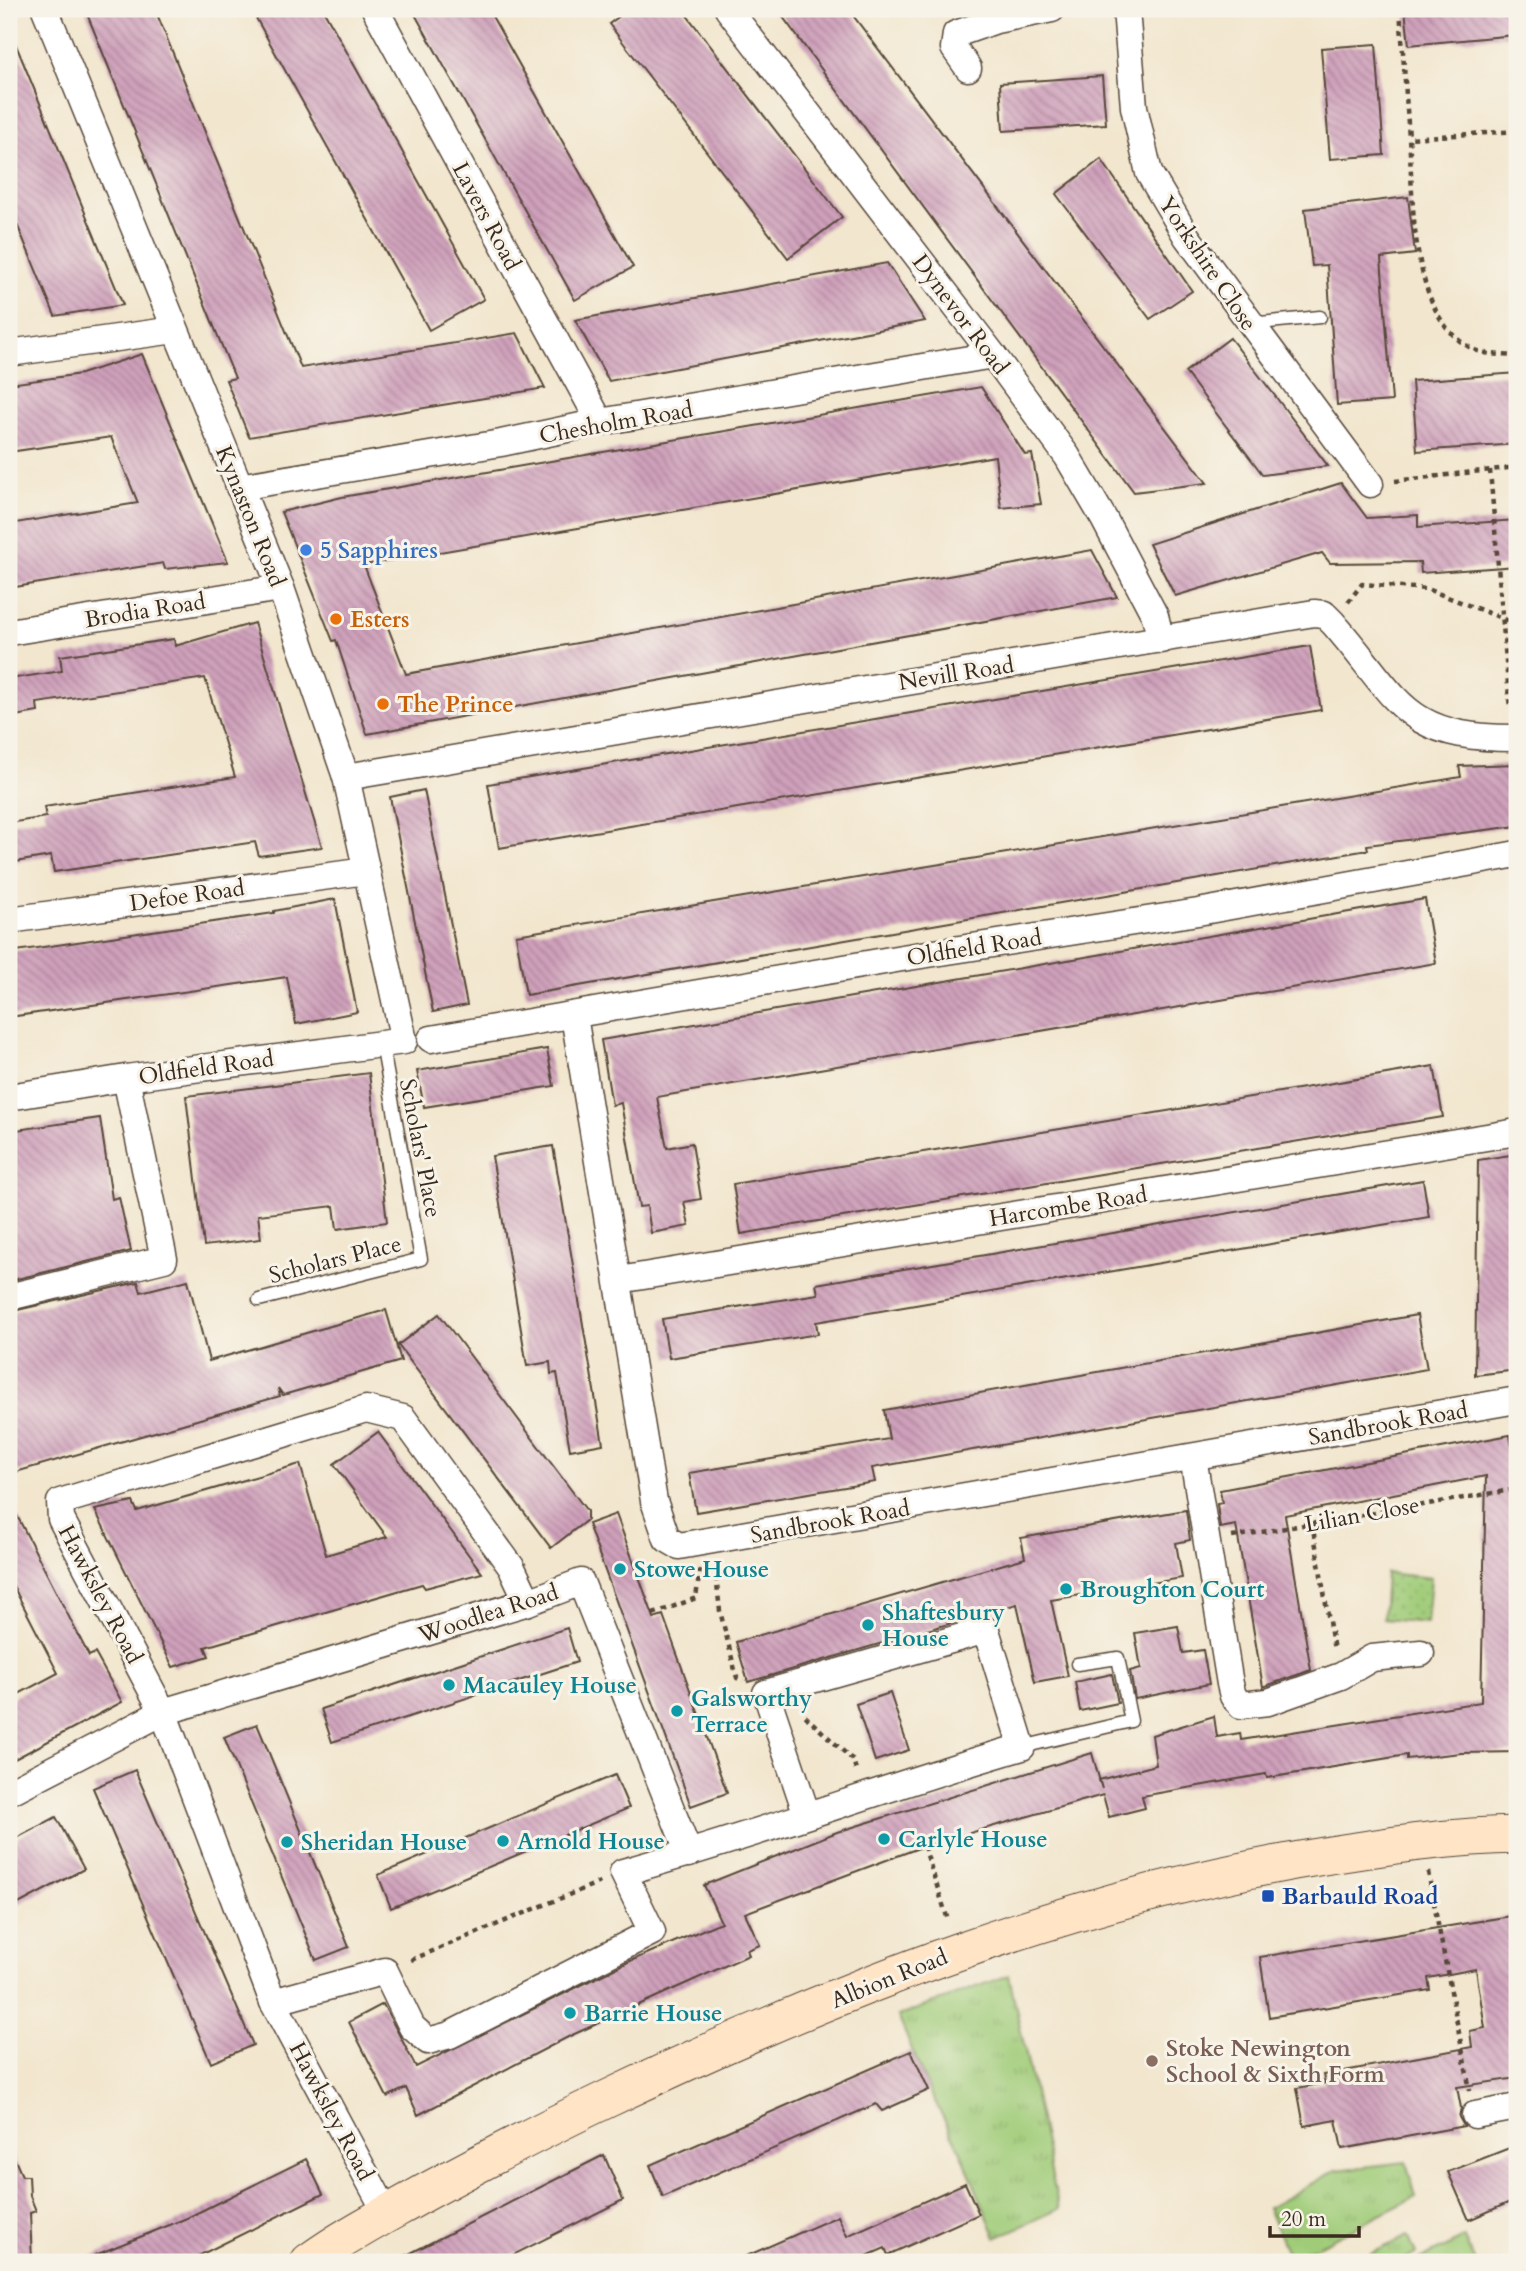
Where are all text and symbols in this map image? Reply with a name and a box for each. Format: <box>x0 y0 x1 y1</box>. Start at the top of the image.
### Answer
street label: Lavers Road <box>445 157 528 277</box>
street label: Yorkshire Close <box>1151 190 1264 337</box>
street label: Dynevor Road <box>905 248 1017 382</box>
street label: Chesholm Road <box>537 394 696 451</box>
street label: Kynaston Road <box>208 441 293 592</box>
place label: 5 Sapphires <box>320 535 438 566</box>
marker: 5 Sapphires <box>298 542 314 558</box>
street label: Brodia Road <box>82 586 208 635</box>
place label: Esters <box>350 604 410 635</box>
marker: Esters <box>328 611 344 627</box>
street label: Nevill Road <box>896 649 1017 698</box>
place label: The Prince <box>397 689 514 720</box>
marker: The Prince <box>375 696 391 712</box>
street label: Defoe Road <box>128 872 247 919</box>
street label: Oldfield Road <box>904 921 1045 973</box>
street label: Oldfield Road <box>136 1043 276 1092</box>
street label: Scholars' Place <box>392 1076 449 1220</box>
street label: Harcombe Road <box>987 1179 1150 1234</box>
street label: Scholars Place <box>266 1228 405 1291</box>
street label: Sandbrook Road <box>1306 1394 1471 1453</box>
street label: Lilian Close <box>1302 1489 1422 1540</box>
street label: Sandbrook Road <box>748 1492 913 1551</box>
street label: Hawksley Road <box>51 1520 150 1670</box>
place label: Stowe House <box>634 1554 769 1585</box>
marker: Stowe House <box>612 1561 628 1577</box>
place label: Broughton Court <box>1080 1574 1264 1605</box>
street label: Woodlea Road <box>413 1576 563 1651</box>
marker: Broughton Court <box>1058 1581 1074 1597</box>
place label: Shaftesbury House <box>882 1597 1005 1654</box>
marker: Shaftesbury House <box>860 1617 876 1633</box>
place label: Macauley House <box>463 1670 637 1701</box>
marker: Macauley House <box>441 1677 457 1693</box>
place label: Galsworthy Terrace <box>691 1683 812 1740</box>
marker: Galsworthy Terrace <box>669 1703 685 1719</box>
place label: Carlyle House <box>898 1824 1048 1855</box>
place label: Arnold House <box>517 1826 665 1857</box>
place label: Sheridan House <box>301 1827 467 1858</box>
marker: Carlyle House <box>876 1831 892 1847</box>
marker: Arnold House <box>495 1833 511 1849</box>
marker: Sheridan House <box>279 1834 295 1850</box>
place label: Barbauld Road <box>1282 1881 1438 1912</box>
marker: Barbauld Road <box>1260 1888 1276 1904</box>
street label: Albion Road <box>826 1941 953 2016</box>
place label: Barrie House <box>584 1998 723 2029</box>
marker: Barrie House <box>562 2005 578 2021</box>
place label: Stoke Newington School & Sixth Form <box>1166 2033 1385 2090</box>
street label: Hawksley Road <box>282 2037 381 2187</box>
marker: Stoke Newington School & Sixth Form <box>1144 2053 1160 2069</box>
scale bar <box>1270 2194 1360 2238</box>
text: 20 m <box>1281 2205 1326 2234</box>

